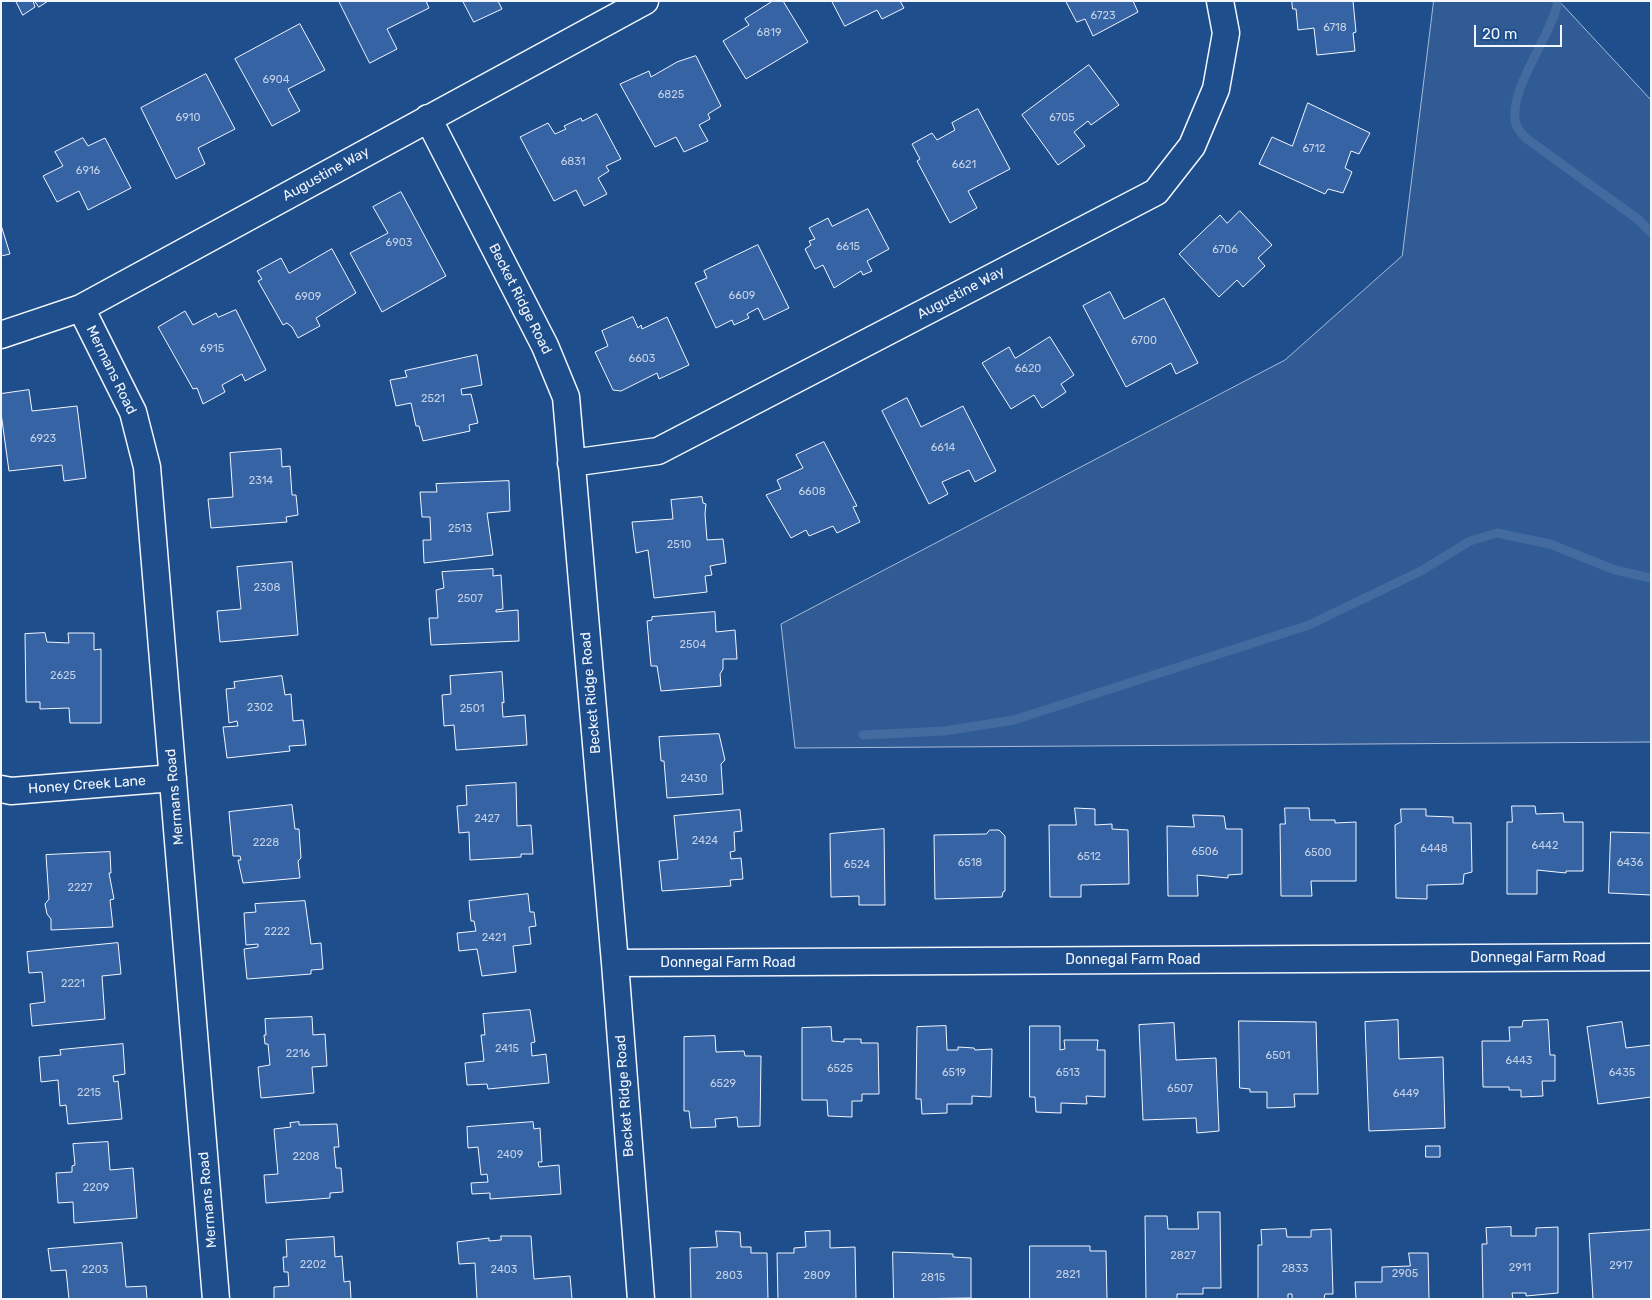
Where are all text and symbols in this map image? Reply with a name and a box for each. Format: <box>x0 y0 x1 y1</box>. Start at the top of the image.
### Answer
house number: 6723 <box>1090 9 1116 23</box>
scale bar <box>1477 15 1564 47</box>
house number: 6718 <box>1323 21 1347 35</box>
text: 20 m <box>1482 25 1517 43</box>
house number: 6819 <box>757 26 781 40</box>
house number: 6904 <box>263 73 289 87</box>
house number: 6825 <box>658 88 684 102</box>
house number: 6910 <box>176 111 200 125</box>
house number: 6705 <box>1049 111 1075 125</box>
house number: 6712 <box>1302 142 1326 156</box>
street label: Augustine Way <box>280 143 372 205</box>
house number: 6831 <box>561 155 585 169</box>
house number: 6621 <box>952 158 976 172</box>
house number: 6916 <box>76 164 100 178</box>
house number: 6903 <box>386 236 412 250</box>
house number: 6615 <box>836 240 860 254</box>
street label: Becket Ridge Road <box>485 241 555 357</box>
house number: 6706 <box>1212 243 1238 257</box>
street label: Augustine Way <box>914 263 1008 323</box>
house number: 6609 <box>729 289 755 303</box>
house number: 6909 <box>295 290 321 304</box>
street label: Mermans Road <box>82 323 140 417</box>
house number: 6700 <box>1131 334 1157 348</box>
house number: 6915 <box>200 342 224 356</box>
house number: 6603 <box>629 352 655 366</box>
house number: 6620 <box>1015 362 1041 376</box>
house number: 2521 <box>421 392 445 406</box>
house number: 6923 <box>30 432 56 446</box>
house number: 6614 <box>931 441 955 455</box>
house number: 2314 <box>249 474 273 488</box>
house number: 6608 <box>798 485 826 499</box>
house number: 2513 <box>448 522 472 536</box>
house number: 2510 <box>667 538 691 552</box>
house number: 2308 <box>253 581 281 595</box>
house number: 2507 <box>457 592 483 606</box>
street label: Becket Ridge Road <box>577 631 605 755</box>
house number: 2504 <box>680 638 706 652</box>
house number: 2625 <box>50 669 76 683</box>
house number: 2302 <box>247 701 273 715</box>
house number: 2501 <box>460 702 484 716</box>
street label: Mermans Road <box>162 748 188 846</box>
house number: 2430 <box>681 772 707 786</box>
street label: Honey Creek Lane <box>28 773 146 797</box>
house number: 2427 <box>474 812 500 826</box>
house number: 2424 <box>692 834 718 848</box>
house number: 2228 <box>253 836 279 850</box>
house number: 6442 <box>1532 839 1558 853</box>
house number: 6448 <box>1420 842 1448 856</box>
house number: 6506 <box>1192 845 1218 859</box>
house number: 6500 <box>1304 846 1332 860</box>
house number: 6512 <box>1077 850 1101 864</box>
house number: 6518 <box>958 856 982 870</box>
house number: 6436 <box>1617 856 1643 870</box>
house number: 6524 <box>844 858 870 872</box>
house number: 2227 <box>67 881 93 895</box>
house number: 2222 <box>264 925 290 939</box>
house number: 2421 <box>482 931 506 945</box>
street label: Donnegal Farm Road <box>1470 950 1606 966</box>
street label: Donnegal Farm Road <box>1065 952 1201 968</box>
street label: Donnegal Farm Road <box>660 955 796 971</box>
house number: 2221 <box>61 977 85 991</box>
street label: Becket Ridge Road <box>612 1034 638 1158</box>
house number: 2415 <box>495 1042 519 1056</box>
house number: 2216 <box>286 1047 310 1061</box>
house number: 6501 <box>1266 1049 1290 1063</box>
house number: 6443 <box>1506 1054 1532 1068</box>
house number: 6525 <box>827 1062 853 1076</box>
house number: 6519 <box>942 1066 966 1080</box>
house number: 6513 <box>1056 1066 1080 1080</box>
house number: 6435 <box>1609 1066 1635 1080</box>
house number: 6529 <box>710 1077 736 1091</box>
house number: 6507 <box>1167 1082 1193 1096</box>
house number: 2215 <box>77 1086 101 1100</box>
house number: 6449 <box>1393 1087 1419 1101</box>
house number: 2409 <box>497 1148 523 1162</box>
house number: 2208 <box>293 1150 319 1164</box>
street label: Mermans Road <box>195 1151 221 1249</box>
house number: 2209 <box>83 1181 109 1195</box>
house number: 2827 <box>1170 1249 1196 1263</box>
house number: 2202 <box>300 1258 326 1272</box>
house number: 2917 <box>1609 1259 1633 1273</box>
house number: 2911 <box>1509 1261 1531 1275</box>
house number: 2833 <box>1282 1262 1308 1276</box>
house number: 2203 <box>82 1263 108 1277</box>
house number: 2403 <box>491 1263 517 1277</box>
house number: 2905 <box>1392 1267 1418 1281</box>
house number: 2821 <box>1056 1268 1080 1282</box>
house number: 2803 <box>715 1269 743 1283</box>
house number: 2809 <box>804 1269 830 1283</box>
house number: 2815 <box>921 1271 945 1285</box>

